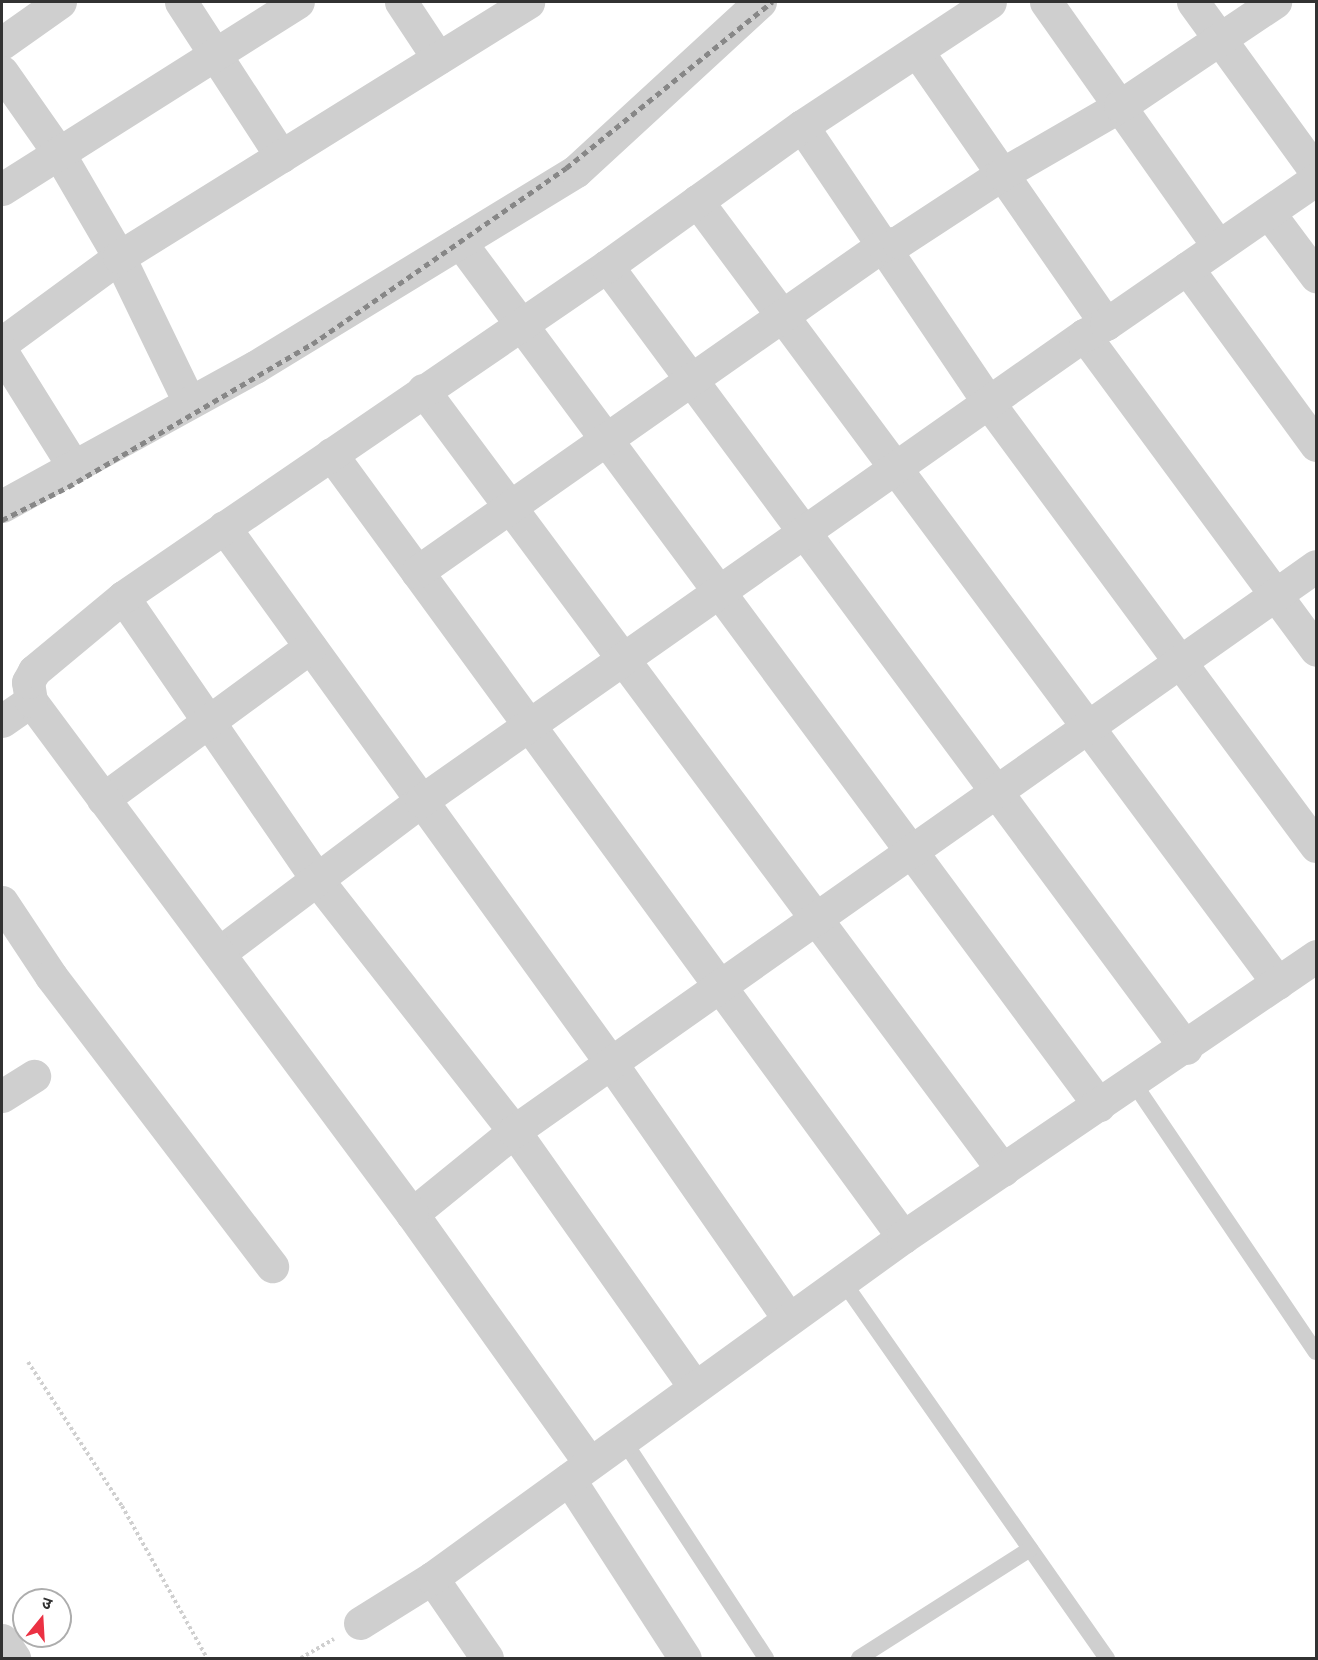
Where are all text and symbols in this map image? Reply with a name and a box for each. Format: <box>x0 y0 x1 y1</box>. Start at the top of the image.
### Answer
north arrow <box>12 1588 72 1648</box>
text: उ <box>39 1591 55 1615</box>

